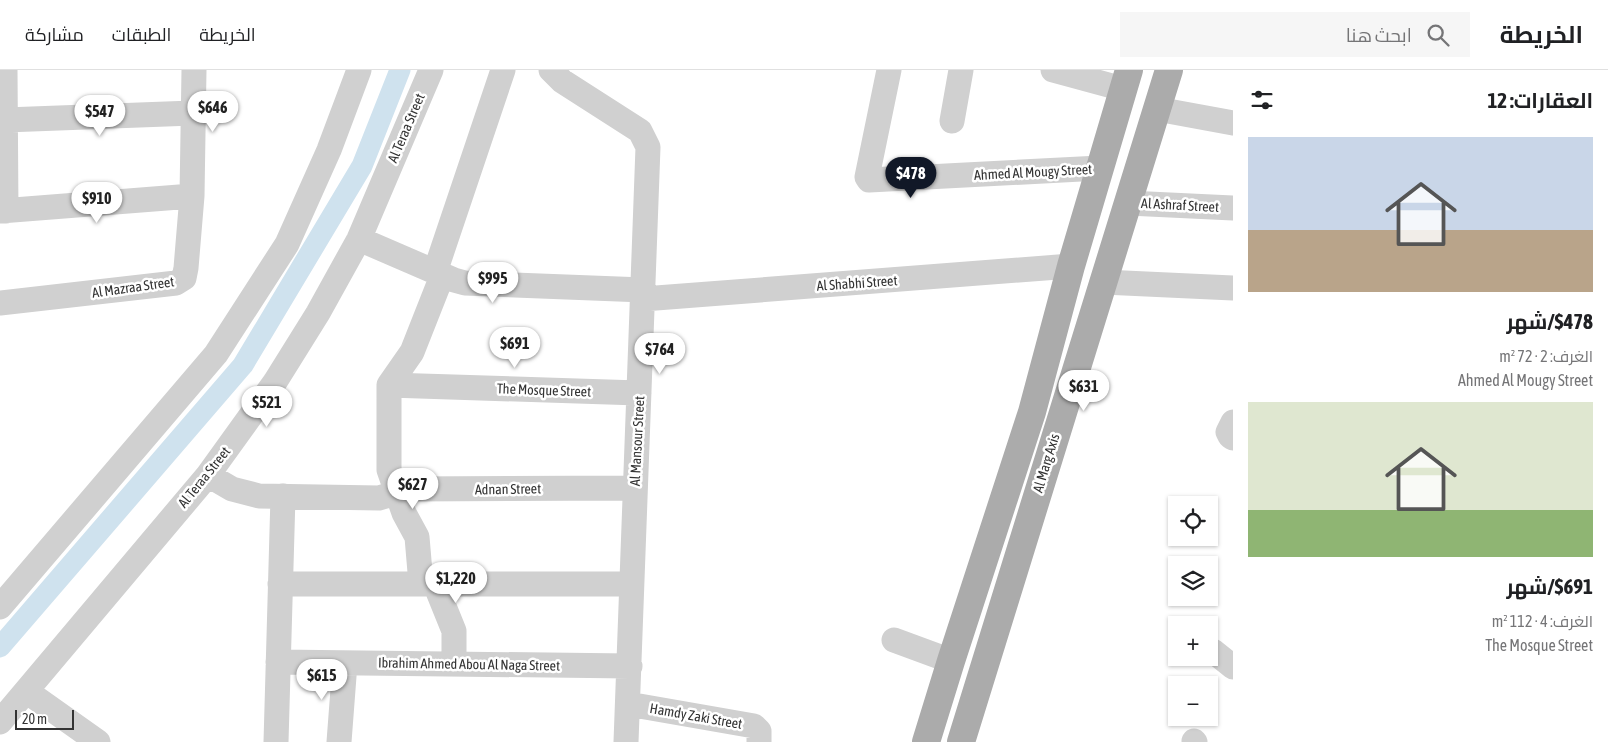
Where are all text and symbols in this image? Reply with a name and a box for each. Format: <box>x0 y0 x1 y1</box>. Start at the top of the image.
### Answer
search box <box>1120 12 1470 57</box>
icon: search <box>1424 21 1452 49</box>
text: الخريطة <box>1500 21 1583 48</box>
text: مشاركة <box>25 24 84 45</box>
text: الطبقات <box>112 24 171 45</box>
text: الخريطة <box>199 24 256 45</box>
text: ابحث هنا <box>1346 24 1412 46</box>
icon: filters <box>1248 86 1276 114</box>
text: العقارات: 12 <box>1487 88 1593 112</box>
pin: $646 <box>183 90 243 133</box>
street label: Al Teraa Street <box>384 91 428 165</box>
pin: $547 <box>70 94 130 137</box>
text: $646 <box>198 98 228 116</box>
text: $547 <box>85 102 115 120</box>
pin: $478 <box>881 156 941 199</box>
street label: Ahmed Al Mougy Street <box>974 161 1092 183</box>
text: $478 <box>896 164 926 182</box>
icon: home <box>1376 169 1466 259</box>
pin: $910 <box>67 182 127 224</box>
text: $910 <box>82 189 112 207</box>
street label: Al Ashraf Street <box>1141 195 1219 215</box>
pin: $995 <box>463 262 523 304</box>
text: $995 <box>478 269 508 287</box>
street label: Al Shabhi Street <box>816 272 898 294</box>
street label: Al Mazraa Street <box>91 273 175 301</box>
text: $478/شهر <box>1506 309 1593 333</box>
pin: $691 <box>485 326 545 369</box>
pin: $764 <box>630 332 690 375</box>
text: $691 <box>500 334 530 352</box>
text: $764 <box>645 340 675 358</box>
text: الغرف: 2 · 72 m² <box>1499 347 1593 365</box>
pin: $631 <box>1054 370 1114 412</box>
text: Ahmed Al Mougy Street <box>1458 371 1593 389</box>
text: $631 <box>1069 377 1099 395</box>
street label: The Mosque Street <box>497 380 591 400</box>
pin: $521 <box>237 386 297 428</box>
text: $521 <box>252 393 282 411</box>
street label: Al Mansour Street <box>627 396 647 486</box>
street label: Al Marg Axis <box>1029 432 1063 494</box>
icon: home <box>1376 434 1466 524</box>
street label: Al Teraa Street <box>175 443 233 511</box>
pin: $627 <box>383 468 443 510</box>
text: $627 <box>398 475 428 493</box>
street label: Adnan Street <box>475 480 541 498</box>
map controls <box>1168 496 1218 726</box>
button: locate <box>1168 496 1218 546</box>
button: layers <box>1168 556 1218 606</box>
pin: $1,220 <box>415 562 497 604</box>
text: $1,220 <box>436 569 476 587</box>
text: $691/شهر <box>1506 574 1593 598</box>
text: الغرف: 4 · 112 m² <box>1492 612 1593 630</box>
button: + <box>1168 616 1218 666</box>
text: The Mosque Street <box>1485 636 1593 654</box>
street label: Ibrahim Ahmed Abou Al Naga Street <box>378 654 560 674</box>
pin: $615 <box>292 658 352 701</box>
text: $615 <box>307 666 337 684</box>
button: − <box>1168 676 1218 726</box>
street label: Hamdy Zaki Street <box>649 700 743 732</box>
scale bar <box>15 707 74 730</box>
text: 20 m <box>22 711 47 727</box>

